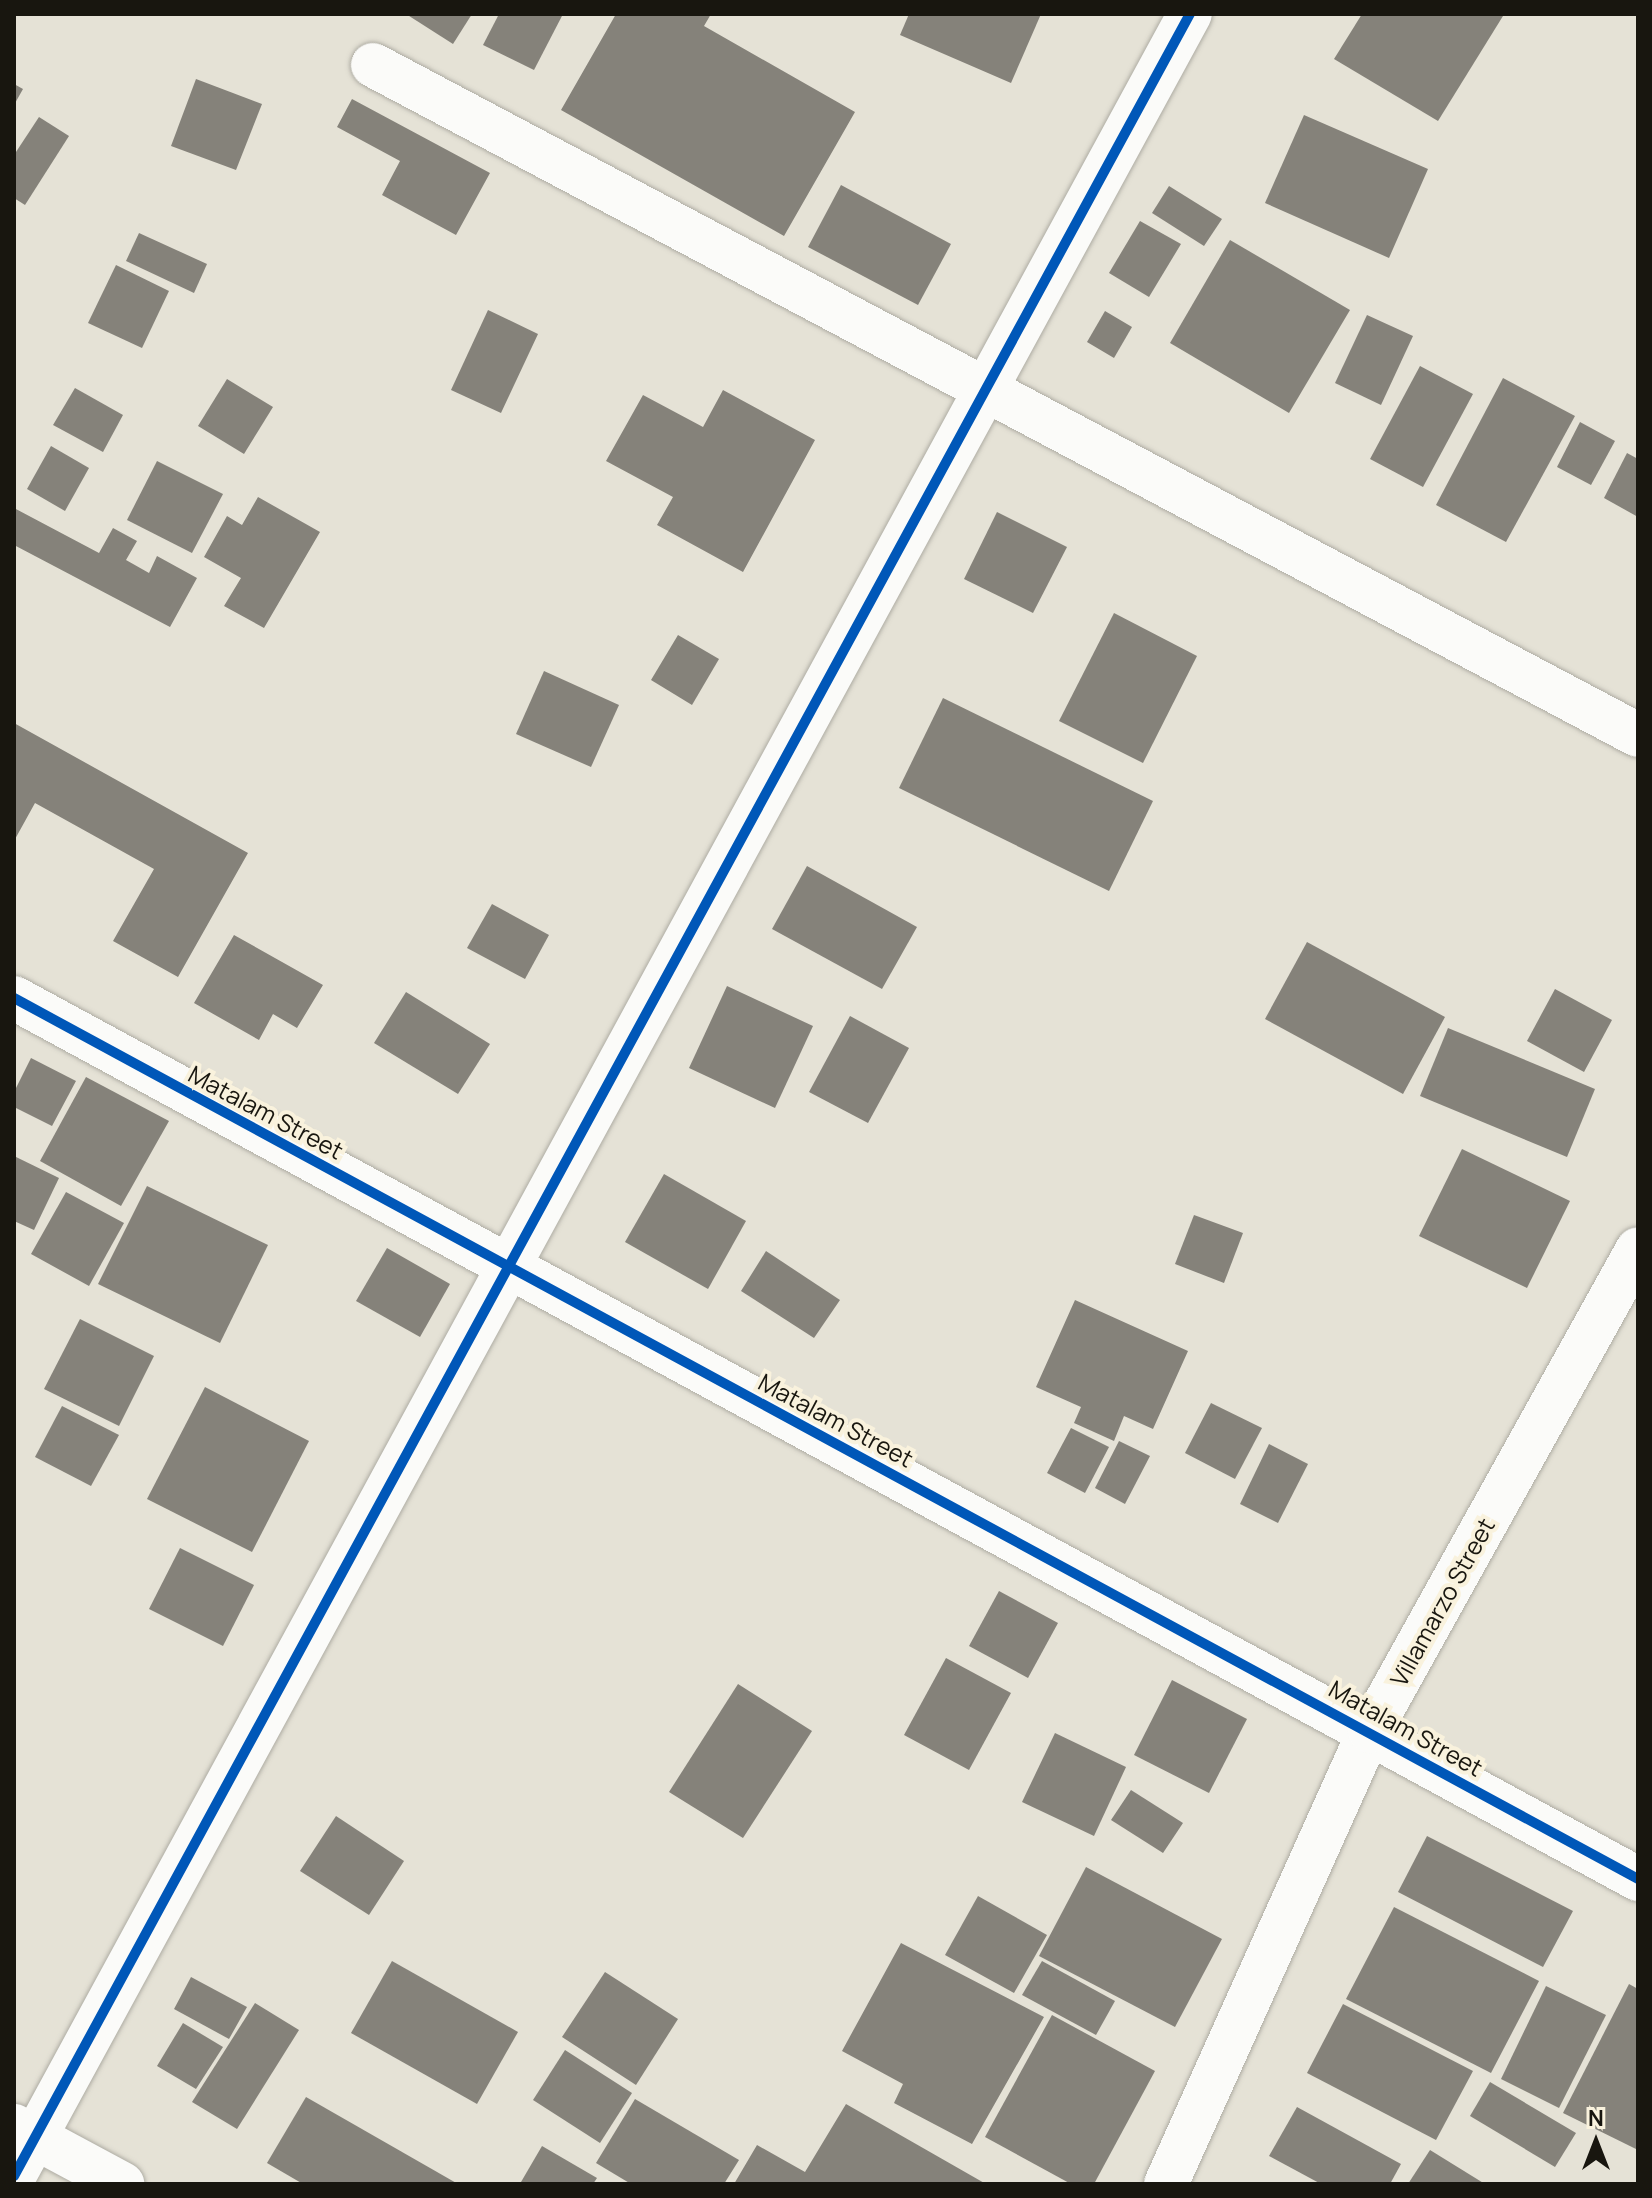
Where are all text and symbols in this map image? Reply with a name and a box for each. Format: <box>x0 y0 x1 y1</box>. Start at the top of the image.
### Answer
street label: Matalam Street <box>184 1059 348 1165</box>
street label: Matalam Street <box>754 1367 918 1473</box>
street label: Villamarzo Street <box>1384 1513 1500 1691</box>
street label: Matalam Street <box>1324 1674 1488 1782</box>
north arrow <box>1556 2102 1636 2182</box>
text: N <box>1588 2103 1604 2133</box>

